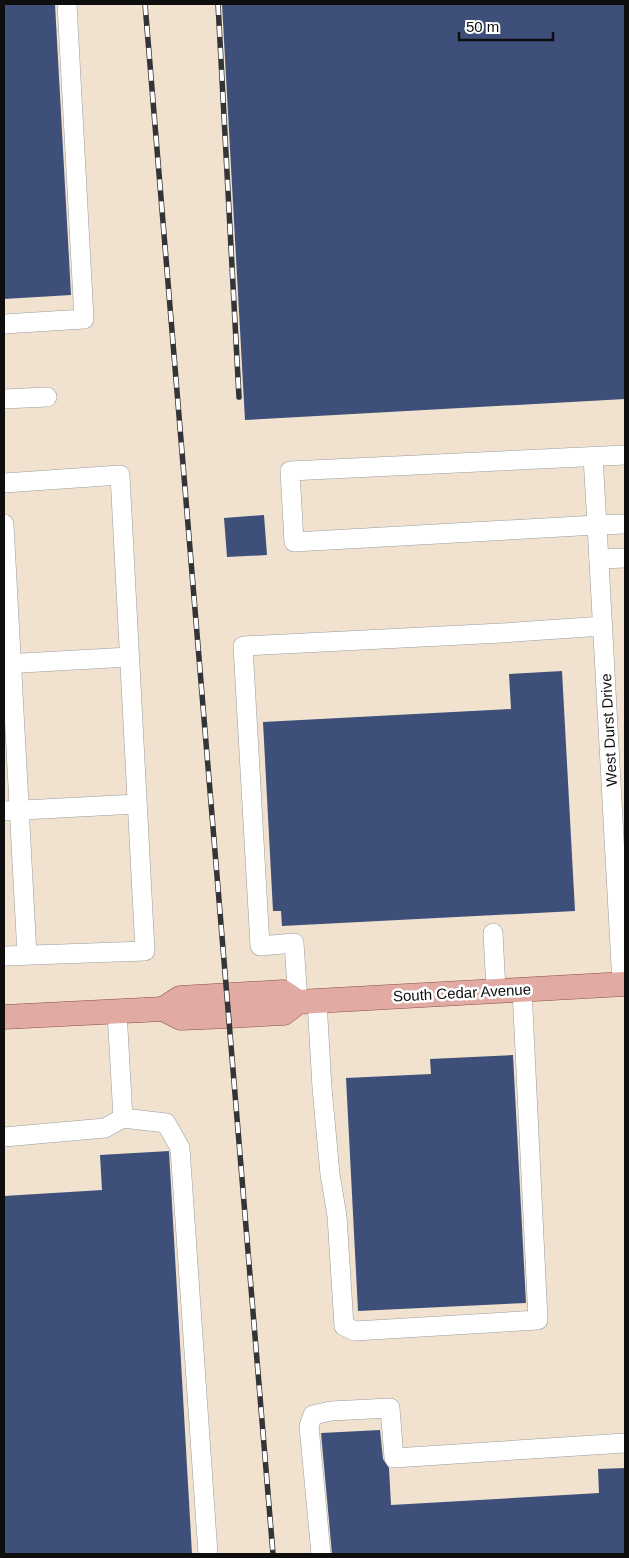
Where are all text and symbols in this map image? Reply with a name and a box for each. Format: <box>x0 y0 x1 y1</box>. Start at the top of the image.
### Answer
scale bar <box>459 10 553 42</box>
text: 50 m <box>466 18 499 35</box>
street label: West Durst Drive <box>597 673 620 787</box>
street label: South Cedar Avenue <box>393 980 531 1005</box>

